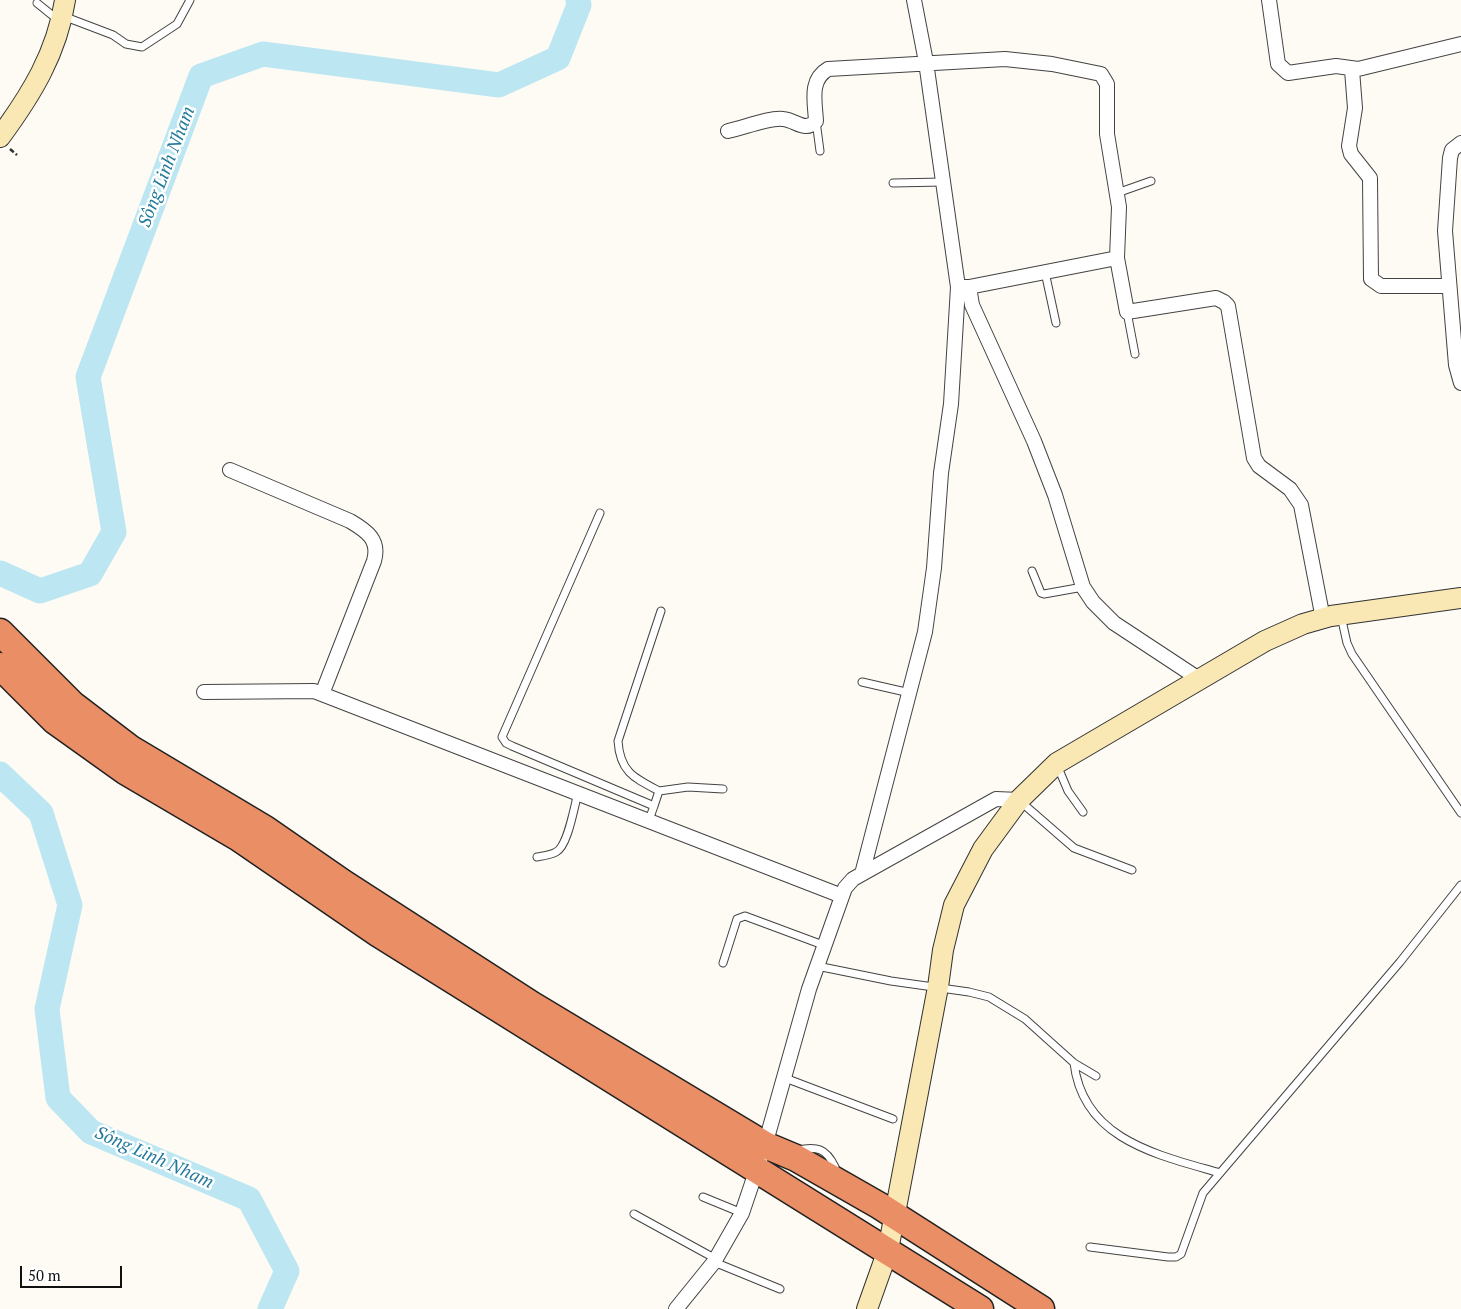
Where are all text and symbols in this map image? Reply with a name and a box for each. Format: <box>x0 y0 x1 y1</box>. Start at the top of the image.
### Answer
water label: Sông Linh Nham <box>134 104 200 230</box>
water label: Sông Linh Nham <box>91 1122 217 1194</box>
scale bar <box>22 1256 125 1288</box>
text: 50 m <box>28 1265 61 1285</box>

